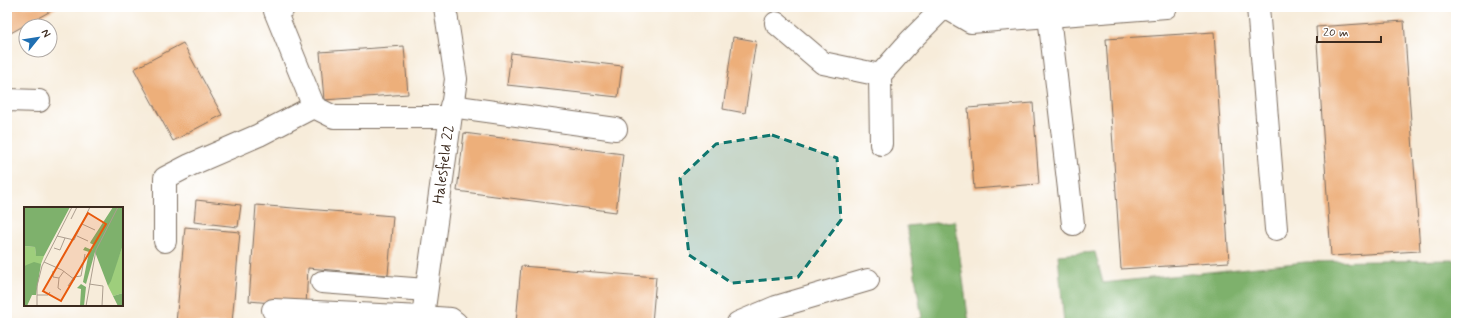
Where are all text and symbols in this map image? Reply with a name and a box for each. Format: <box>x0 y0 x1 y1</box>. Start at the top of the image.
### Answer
north arrow <box>18 18 58 58</box>
scale bar <box>1317 18 1381 44</box>
text: 20 m <box>1323 25 1349 41</box>
text: N <box>38 27 54 40</box>
street label: Halesfield 22 <box>429 124 460 205</box>
inset map <box>24 207 123 306</box>

